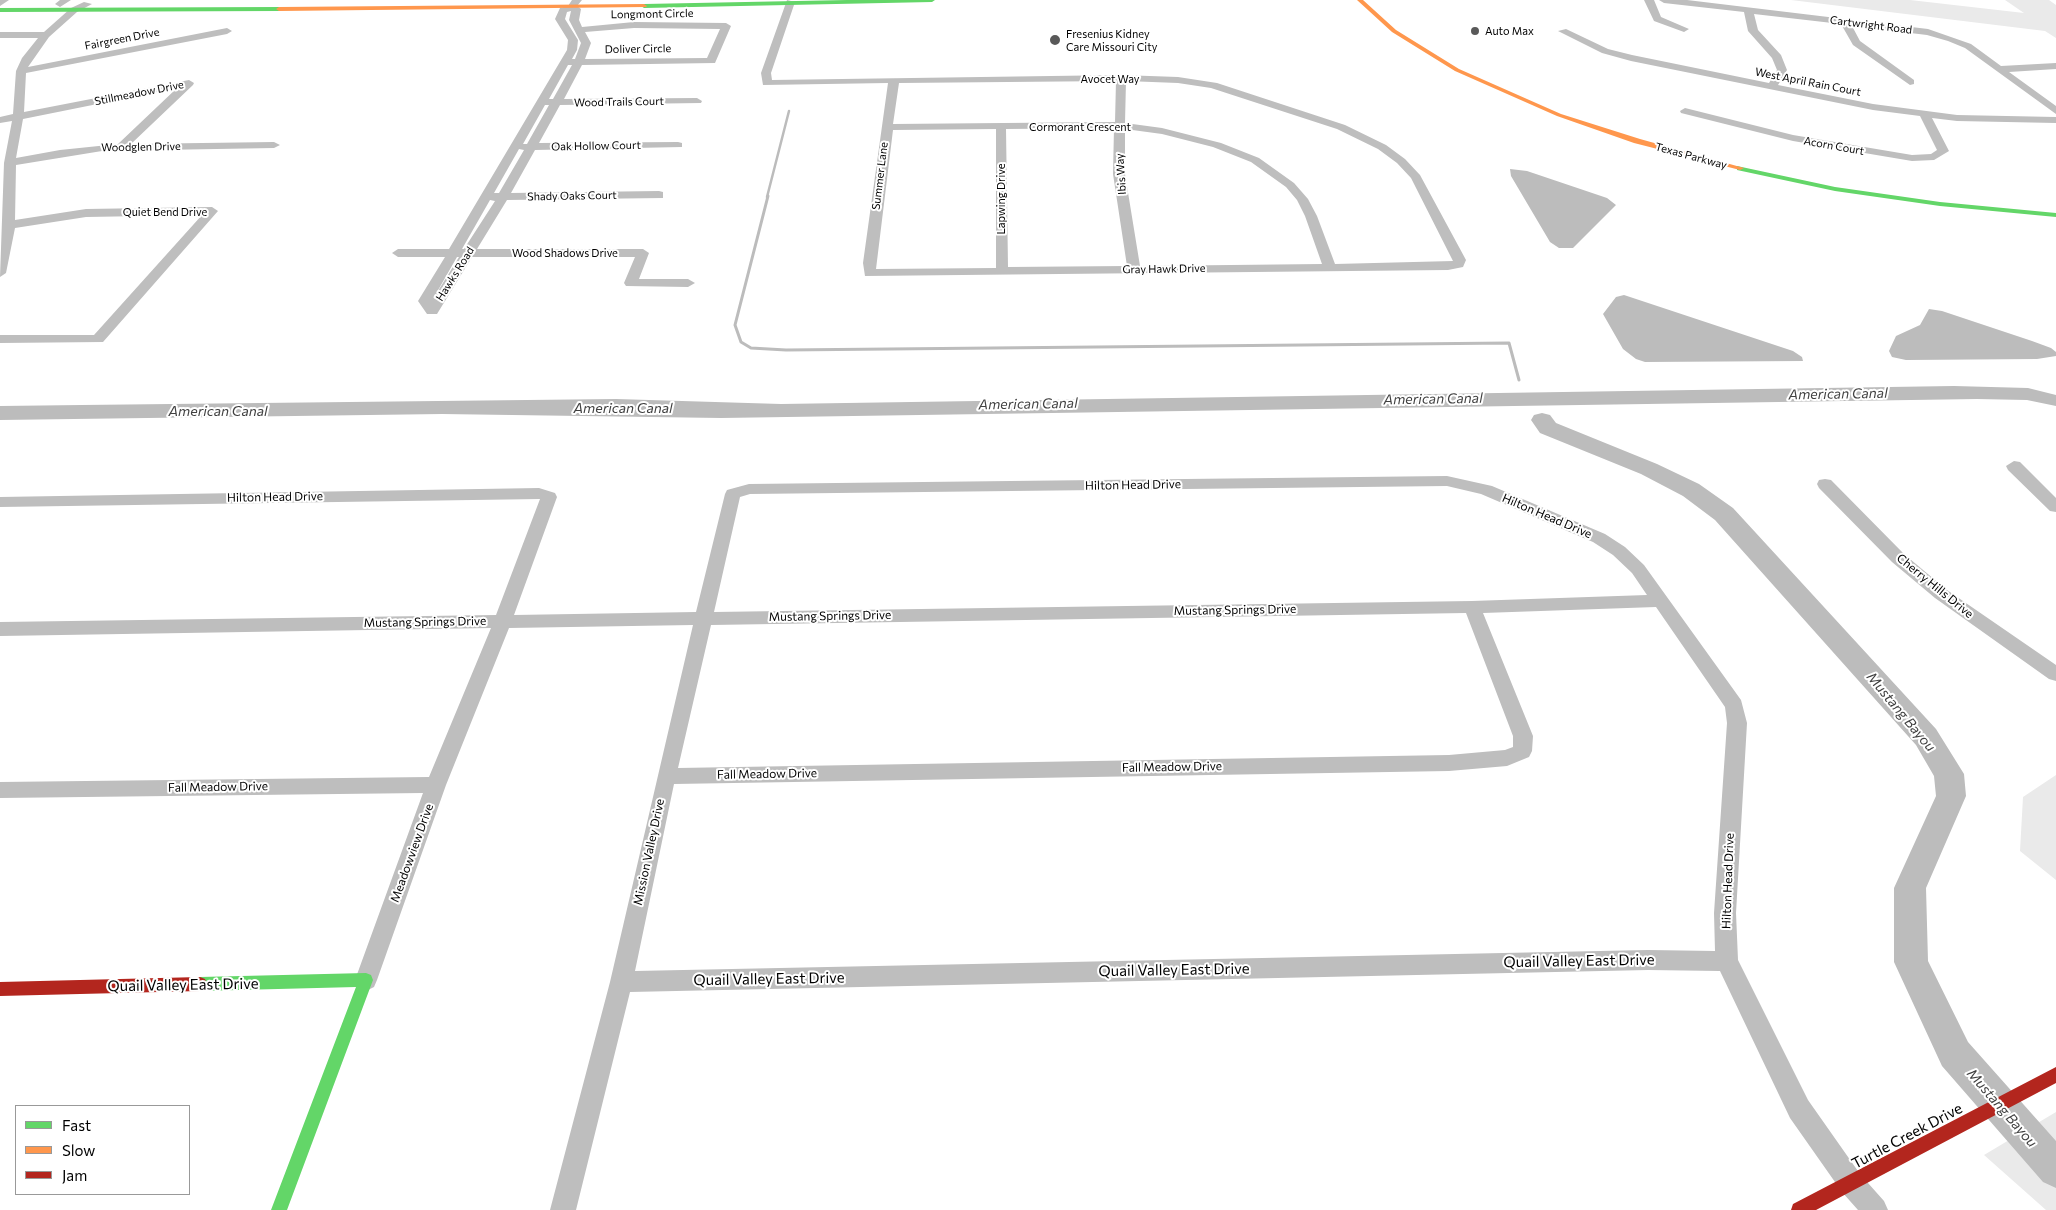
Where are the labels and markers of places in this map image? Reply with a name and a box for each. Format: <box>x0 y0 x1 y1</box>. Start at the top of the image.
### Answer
place label: Auto Max <box>1485 24 1534 38</box>
marker: Auto Max <box>1469 25 1481 37</box>
place label: Fresenius Kidney Care Missouri City <box>1066 27 1157 53</box>
marker: Fresenius Kidney Care Missouri City <box>1048 33 1062 47</box>

